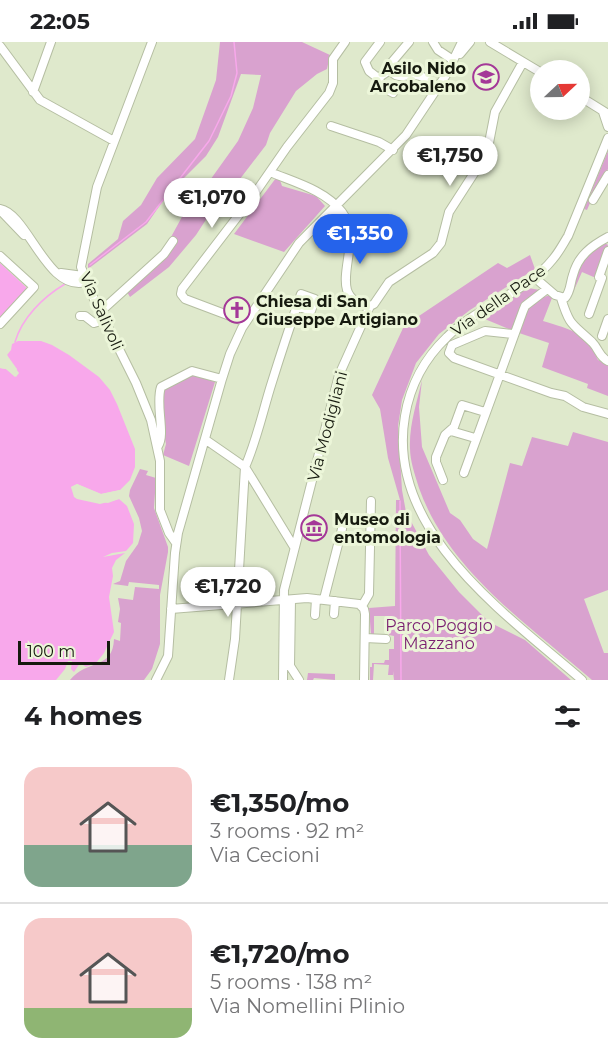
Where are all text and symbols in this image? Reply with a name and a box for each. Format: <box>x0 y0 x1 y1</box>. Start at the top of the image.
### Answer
text: 22:05 <box>30 8 90 35</box>
place label: Asilo Nido Arcobaleno <box>369 59 466 96</box>
north arrow <box>530 60 590 120</box>
map controls <box>530 60 590 120</box>
school or university icon: Asilo Nido Arcobaleno <box>471 62 501 92</box>
pin: €1,750 <box>401 136 499 187</box>
text: €1,750 <box>417 143 483 167</box>
pin: €1,070 <box>163 178 261 229</box>
text: €1,070 <box>178 185 246 209</box>
pin: €1,350 <box>311 214 409 265</box>
text: €1,350 <box>327 221 393 245</box>
street label: Via della Pace <box>447 261 549 340</box>
street label: Via Salivoli <box>76 269 127 353</box>
place label: Chiesa di San Giuseppe Artigiano <box>256 292 418 329</box>
church icon: Chiesa di San Giuseppe Artigiano <box>222 295 252 325</box>
street label: Via Modigliani <box>304 369 351 483</box>
place label: Museo di entomologia <box>334 510 441 547</box>
museum icon: Museo di entomologia <box>299 513 329 543</box>
pin: €1,720 <box>179 567 277 618</box>
text: €1,720 <box>195 574 261 598</box>
park label: Parco Poggio Mazzano <box>385 616 493 653</box>
scale bar <box>18 638 110 666</box>
text: 100 m <box>27 642 75 661</box>
text: 4 homes <box>24 700 142 732</box>
icon: filters <box>551 700 584 733</box>
text: €1,350/mo <box>210 787 349 819</box>
icon: home <box>72 791 144 863</box>
text: 3 rooms · 92 m² <box>210 819 364 843</box>
text: Via Cecioni <box>210 843 320 867</box>
text: €1,720/mo <box>210 938 349 970</box>
icon: home <box>72 942 144 1014</box>
text: 5 rooms · 138 m² <box>210 970 372 994</box>
text: Via Nomellini Plinio <box>210 994 405 1018</box>

